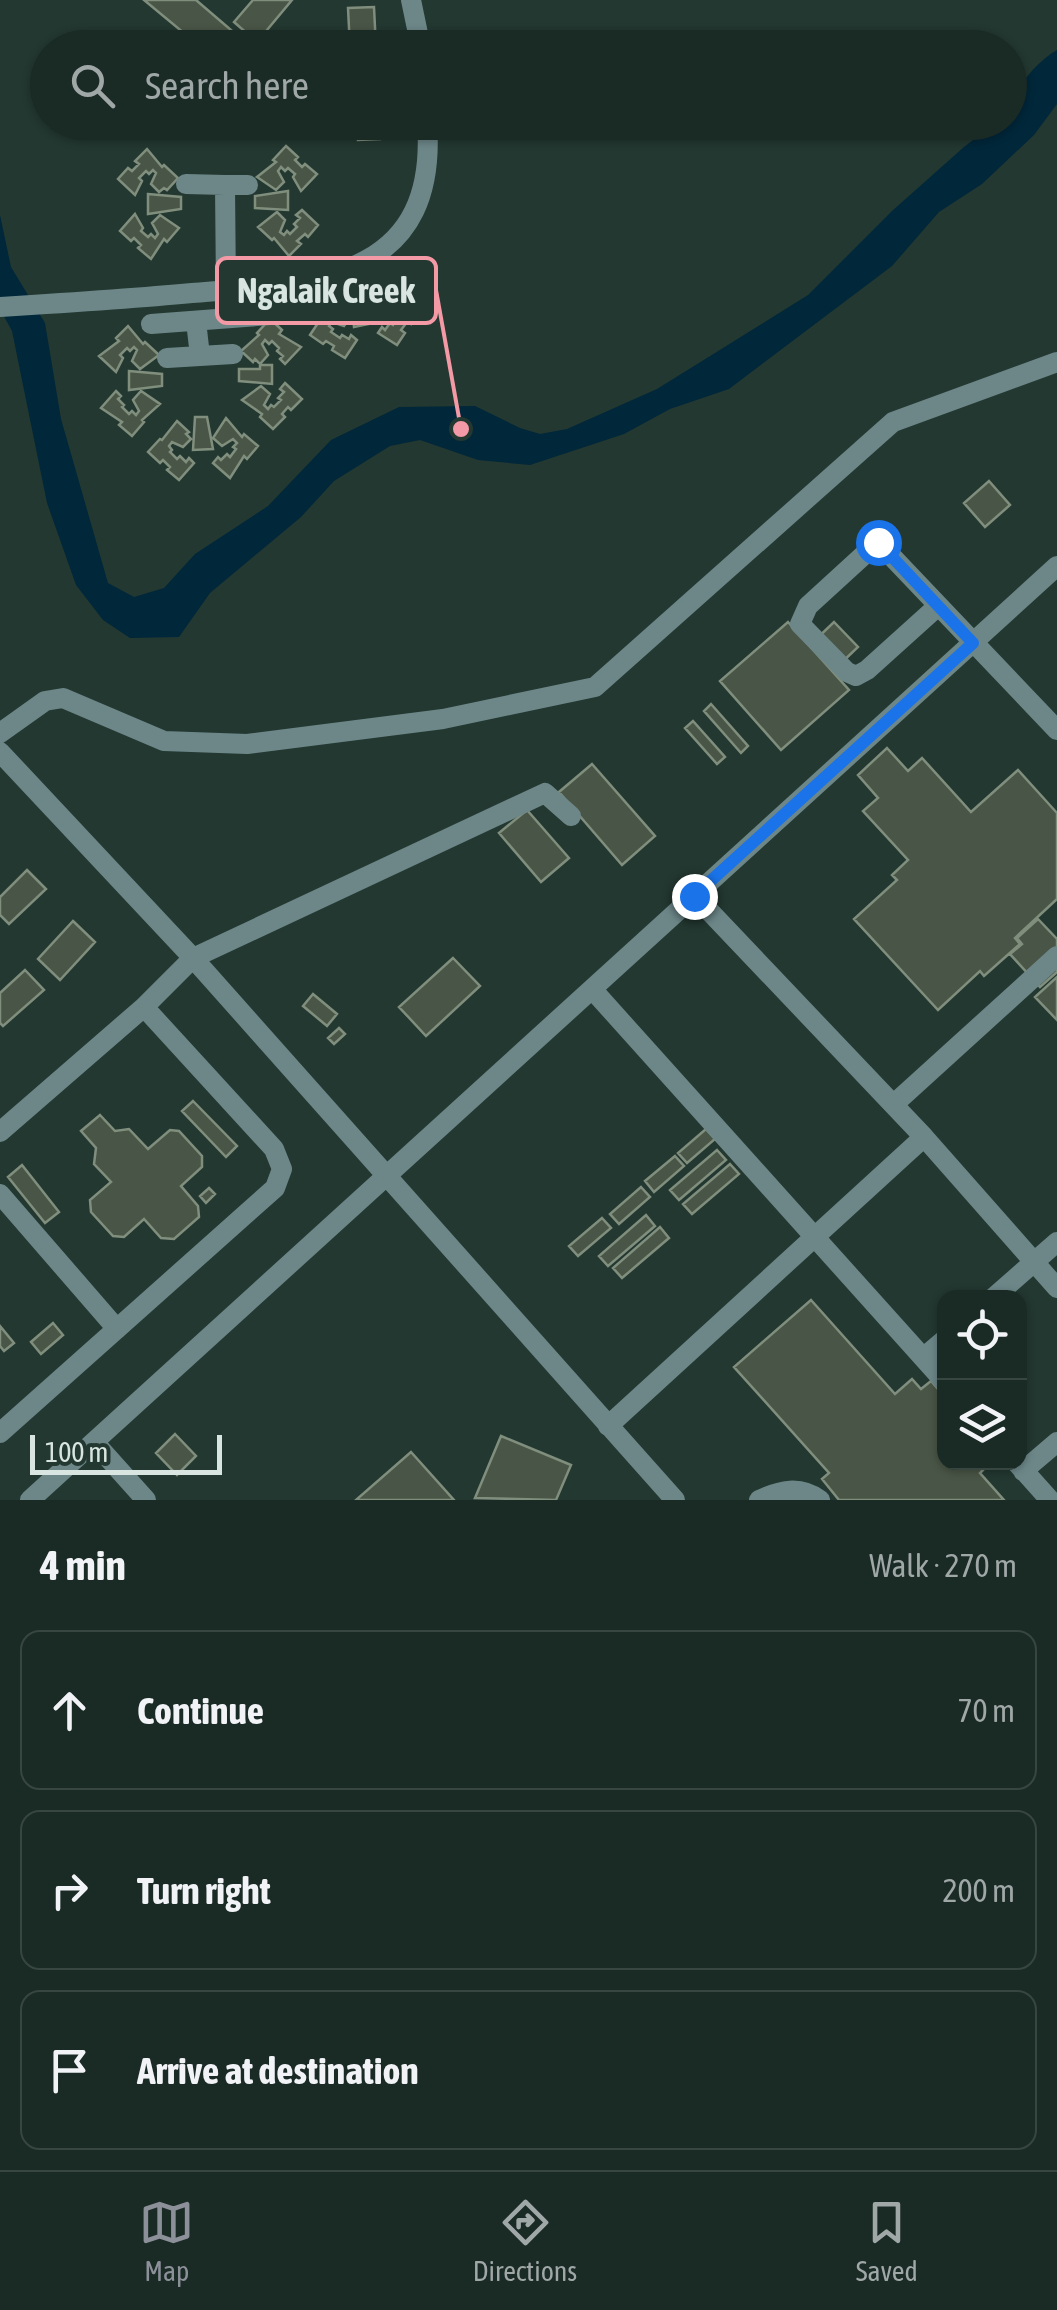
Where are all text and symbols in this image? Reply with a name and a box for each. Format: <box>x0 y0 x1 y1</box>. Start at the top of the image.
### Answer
search box <box>30 30 1027 140</box>
icon: search <box>65 58 120 113</box>
text: Search here <box>145 64 309 107</box>
callout: Ngalaik Creek <box>217 258 436 323</box>
text: Ngalaik Creek <box>237 270 416 310</box>
route start <box>856 520 902 566</box>
route end <box>672 874 718 920</box>
map controls <box>937 1290 1027 1470</box>
button: locate <box>937 1290 1027 1380</box>
button: layers <box>937 1380 1027 1470</box>
scale bar <box>30 1430 222 1474</box>
text: 100 m <box>45 1436 108 1468</box>
text: 4 min <box>40 1541 126 1589</box>
text: Walk · 270 m <box>869 1547 1017 1584</box>
icon: ahead <box>42 1683 97 1738</box>
text: Continue <box>137 1689 264 1732</box>
text: 70 m <box>957 1692 1015 1729</box>
icon: right <box>42 1863 97 1918</box>
text: Turn right <box>137 1869 271 1912</box>
text: 200 m <box>942 1872 1015 1909</box>
icon: arrive <box>42 2043 97 2098</box>
text: Arrive at destination <box>137 2049 419 2092</box>
tab: Map <box>139 2195 194 2287</box>
tab: Directions <box>473 2195 577 2287</box>
tab: Saved <box>856 2195 918 2287</box>

